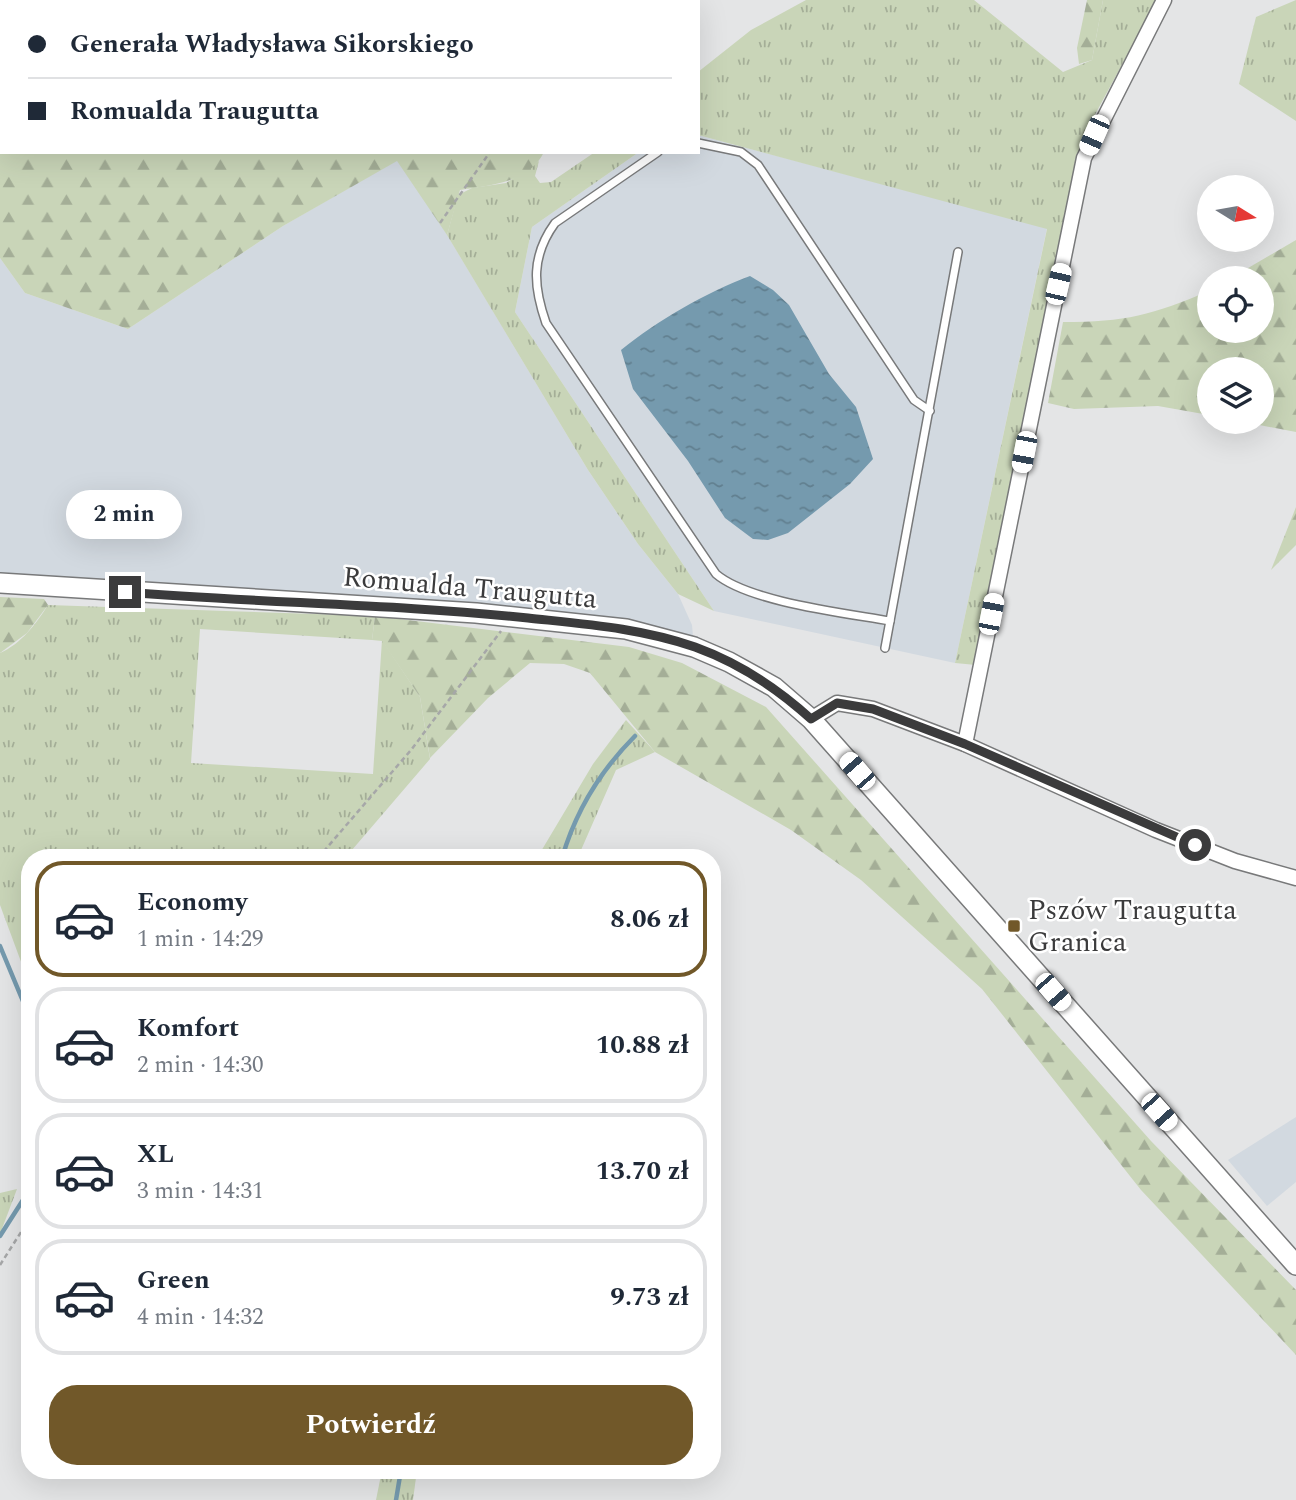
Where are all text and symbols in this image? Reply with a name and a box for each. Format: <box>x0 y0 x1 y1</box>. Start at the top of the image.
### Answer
text: Generała Władysława Sikorskiego <box>70 24 474 64</box>
text: Romualda Traugutta <box>70 91 319 131</box>
car <box>1076 112 1113 158</box>
north arrow <box>1197 175 1274 252</box>
map controls <box>1197 175 1274 434</box>
car <box>1044 261 1073 307</box>
button: locate <box>1197 266 1274 343</box>
button: layers <box>1197 357 1274 434</box>
car <box>1010 429 1039 475</box>
callout: 2 min <box>67 490 183 540</box>
text: 2 min <box>93 497 155 532</box>
street label: Romualda Traugutta <box>341 555 599 621</box>
route end <box>109 576 141 608</box>
car <box>977 591 1006 637</box>
car <box>836 748 879 794</box>
route start <box>1179 829 1211 861</box>
text: Economy <box>137 882 247 922</box>
icon: car <box>53 888 116 951</box>
place label: Pszów Traugutta Granica <box>1028 889 1237 964</box>
text: 8.06 zł <box>610 899 689 939</box>
marker: Pszów Traugutta Granica <box>1006 918 1022 934</box>
text: 1 min · 14:29 <box>137 922 264 957</box>
car <box>1032 969 1075 1015</box>
text: Komfort <box>137 1008 239 1048</box>
icon: car <box>53 1014 116 1077</box>
text: 10.88 zł <box>596 1025 689 1065</box>
text: 2 min · 14:30 <box>137 1048 264 1083</box>
car <box>1138 1089 1181 1135</box>
text: XL <box>137 1134 174 1174</box>
icon: car <box>53 1140 116 1203</box>
text: 13.70 zł <box>596 1151 689 1191</box>
text: 3 min · 14:31 <box>137 1174 264 1209</box>
text: Green <box>137 1260 210 1300</box>
icon: car <box>53 1266 116 1329</box>
text: 9.73 zł <box>610 1277 689 1317</box>
text: 4 min · 14:32 <box>137 1300 264 1335</box>
button: Potwierdź <box>49 1385 693 1465</box>

